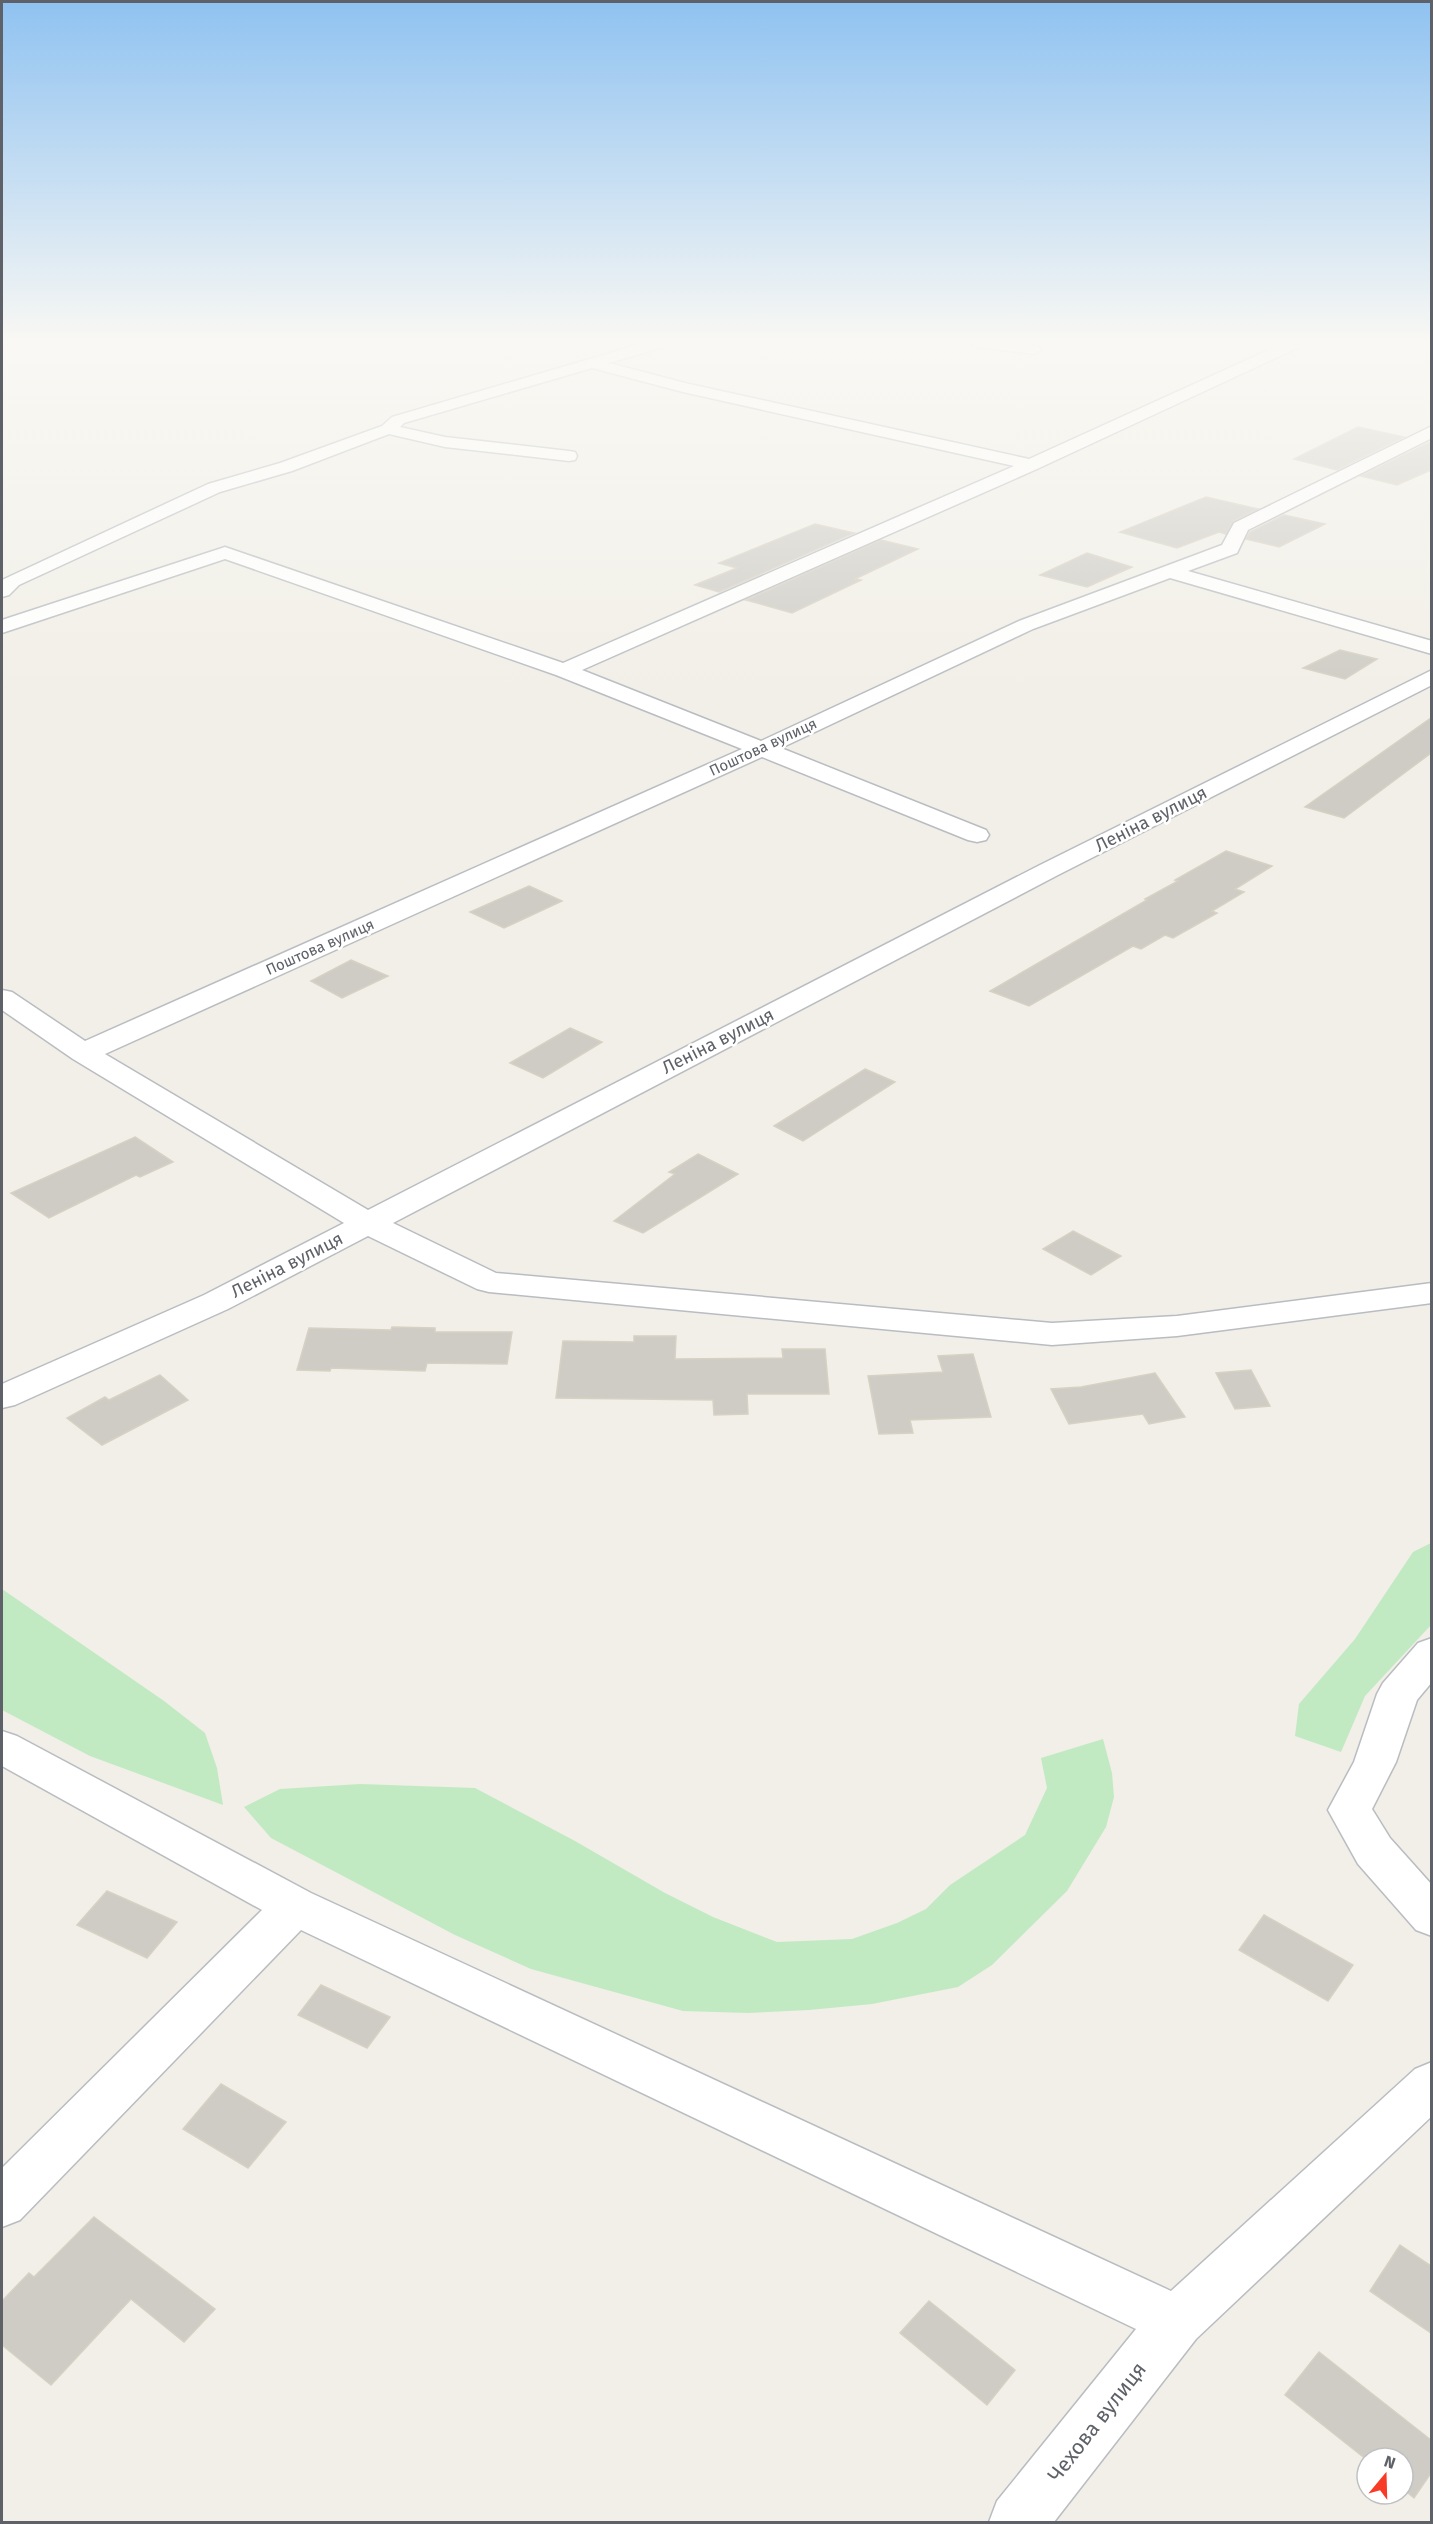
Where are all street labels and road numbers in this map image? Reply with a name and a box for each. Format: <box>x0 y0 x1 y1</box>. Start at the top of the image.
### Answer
street label: Поштова вулиця <box>706 714 820 780</box>
street label: Леніна вулиця <box>1091 781 1211 857</box>
street label: Поштова вулиця <box>263 915 377 979</box>
street label: Леніна вулиця <box>658 1003 778 1079</box>
street label: Леніна вулиця <box>227 1227 347 1303</box>
street label: Чехова вулиця <box>1042 2357 1152 2487</box>

